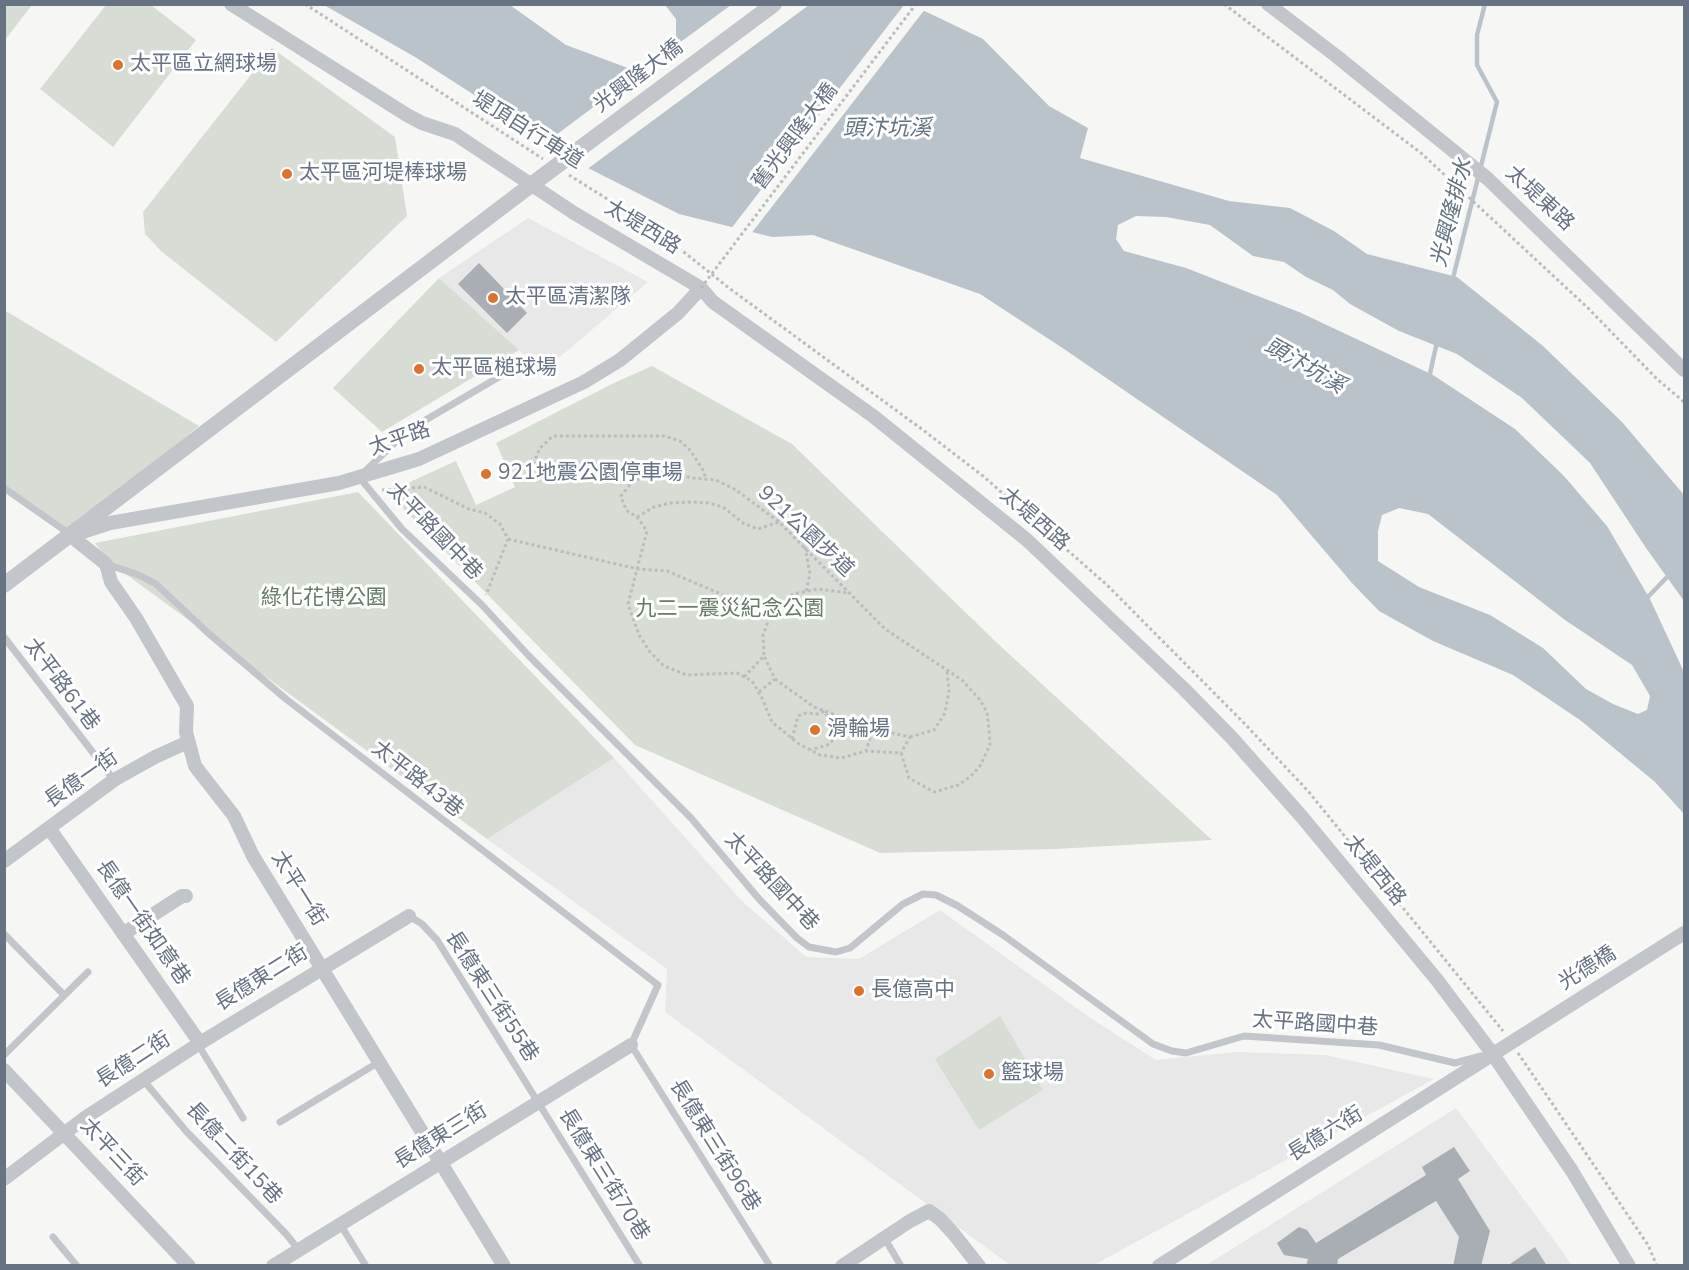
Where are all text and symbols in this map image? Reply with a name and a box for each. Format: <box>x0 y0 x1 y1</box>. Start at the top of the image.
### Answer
street label: 光興隆大橋 <box>589 35 689 119</box>
place label: 太平區立網球場 <box>130 52 277 78</box>
marker: 太平區立網球場 <box>111 58 125 72</box>
street label: 舊光興隆大橋 <box>748 79 844 195</box>
street label: 堤頂自行車道 <box>467 87 587 175</box>
water label: 頭汴坑溪 <box>843 117 931 143</box>
water label: 光興隆排水 <box>1427 156 1479 270</box>
place label: 太平區河堤棒球場 <box>299 161 467 187</box>
street label: 太堤東路 <box>1500 161 1578 237</box>
marker: 太平區河堤棒球場 <box>280 167 294 181</box>
street label: 太堤西路 <box>600 196 684 260</box>
place label: 太平區清潔隊 <box>505 285 631 311</box>
marker: 太平區清潔隊 <box>486 291 500 305</box>
water label: 頭汴坑溪 <box>1259 334 1349 400</box>
place label: 太平區槌球場 <box>431 356 557 382</box>
marker: 太平區槌球場 <box>412 362 426 376</box>
street label: 太平路 <box>366 418 434 462</box>
place label: 921地震公園停車場 <box>498 461 683 487</box>
marker: 921地震公園停車場 <box>479 467 493 481</box>
street label: 太平路國中巷 <box>381 478 487 586</box>
street label: 921公園步道 <box>752 481 858 583</box>
street label: 太堤西路 <box>994 483 1074 557</box>
park label: 綠化花博公園 <box>261 586 387 612</box>
park label: 九二一震災紀念公園 <box>636 597 824 623</box>
street label: 太平路61巷 <box>18 634 104 736</box>
place label: 滑輪場 <box>827 717 890 743</box>
marker: 滑輪場 <box>808 723 822 737</box>
street label: 太平路43巷 <box>366 736 468 824</box>
street label: 長億一街 <box>40 746 124 814</box>
street label: 太平路國中巷 <box>719 827 823 937</box>
street label: 太堤西路 <box>1338 830 1410 912</box>
street label: 太平一街 <box>265 847 331 931</box>
street label: 長億一街如意巷 <box>90 856 194 990</box>
street label: 長億東三街55巷 <box>439 927 543 1067</box>
street label: 長億東二街 <box>211 940 313 1018</box>
street label: 光德橋 <box>1555 942 1621 996</box>
place label: 長億高中 <box>871 978 955 1004</box>
marker: 長億高中 <box>852 984 866 998</box>
street label: 太平路國中巷 <box>1251 1008 1379 1042</box>
street label: 長億二街 <box>92 1028 176 1094</box>
place label: 籃球場 <box>1001 1061 1064 1087</box>
marker: 籃球場 <box>982 1067 996 1081</box>
street label: 長億東三街96巷 <box>663 1075 765 1217</box>
street label: 長億二街15巷 <box>179 1098 287 1210</box>
street label: 長億東三街 <box>390 1098 492 1176</box>
street label: 長億六街 <box>1284 1102 1368 1168</box>
street label: 長億東三街70巷 <box>552 1104 654 1246</box>
street label: 太平三街 <box>74 1114 150 1192</box>

